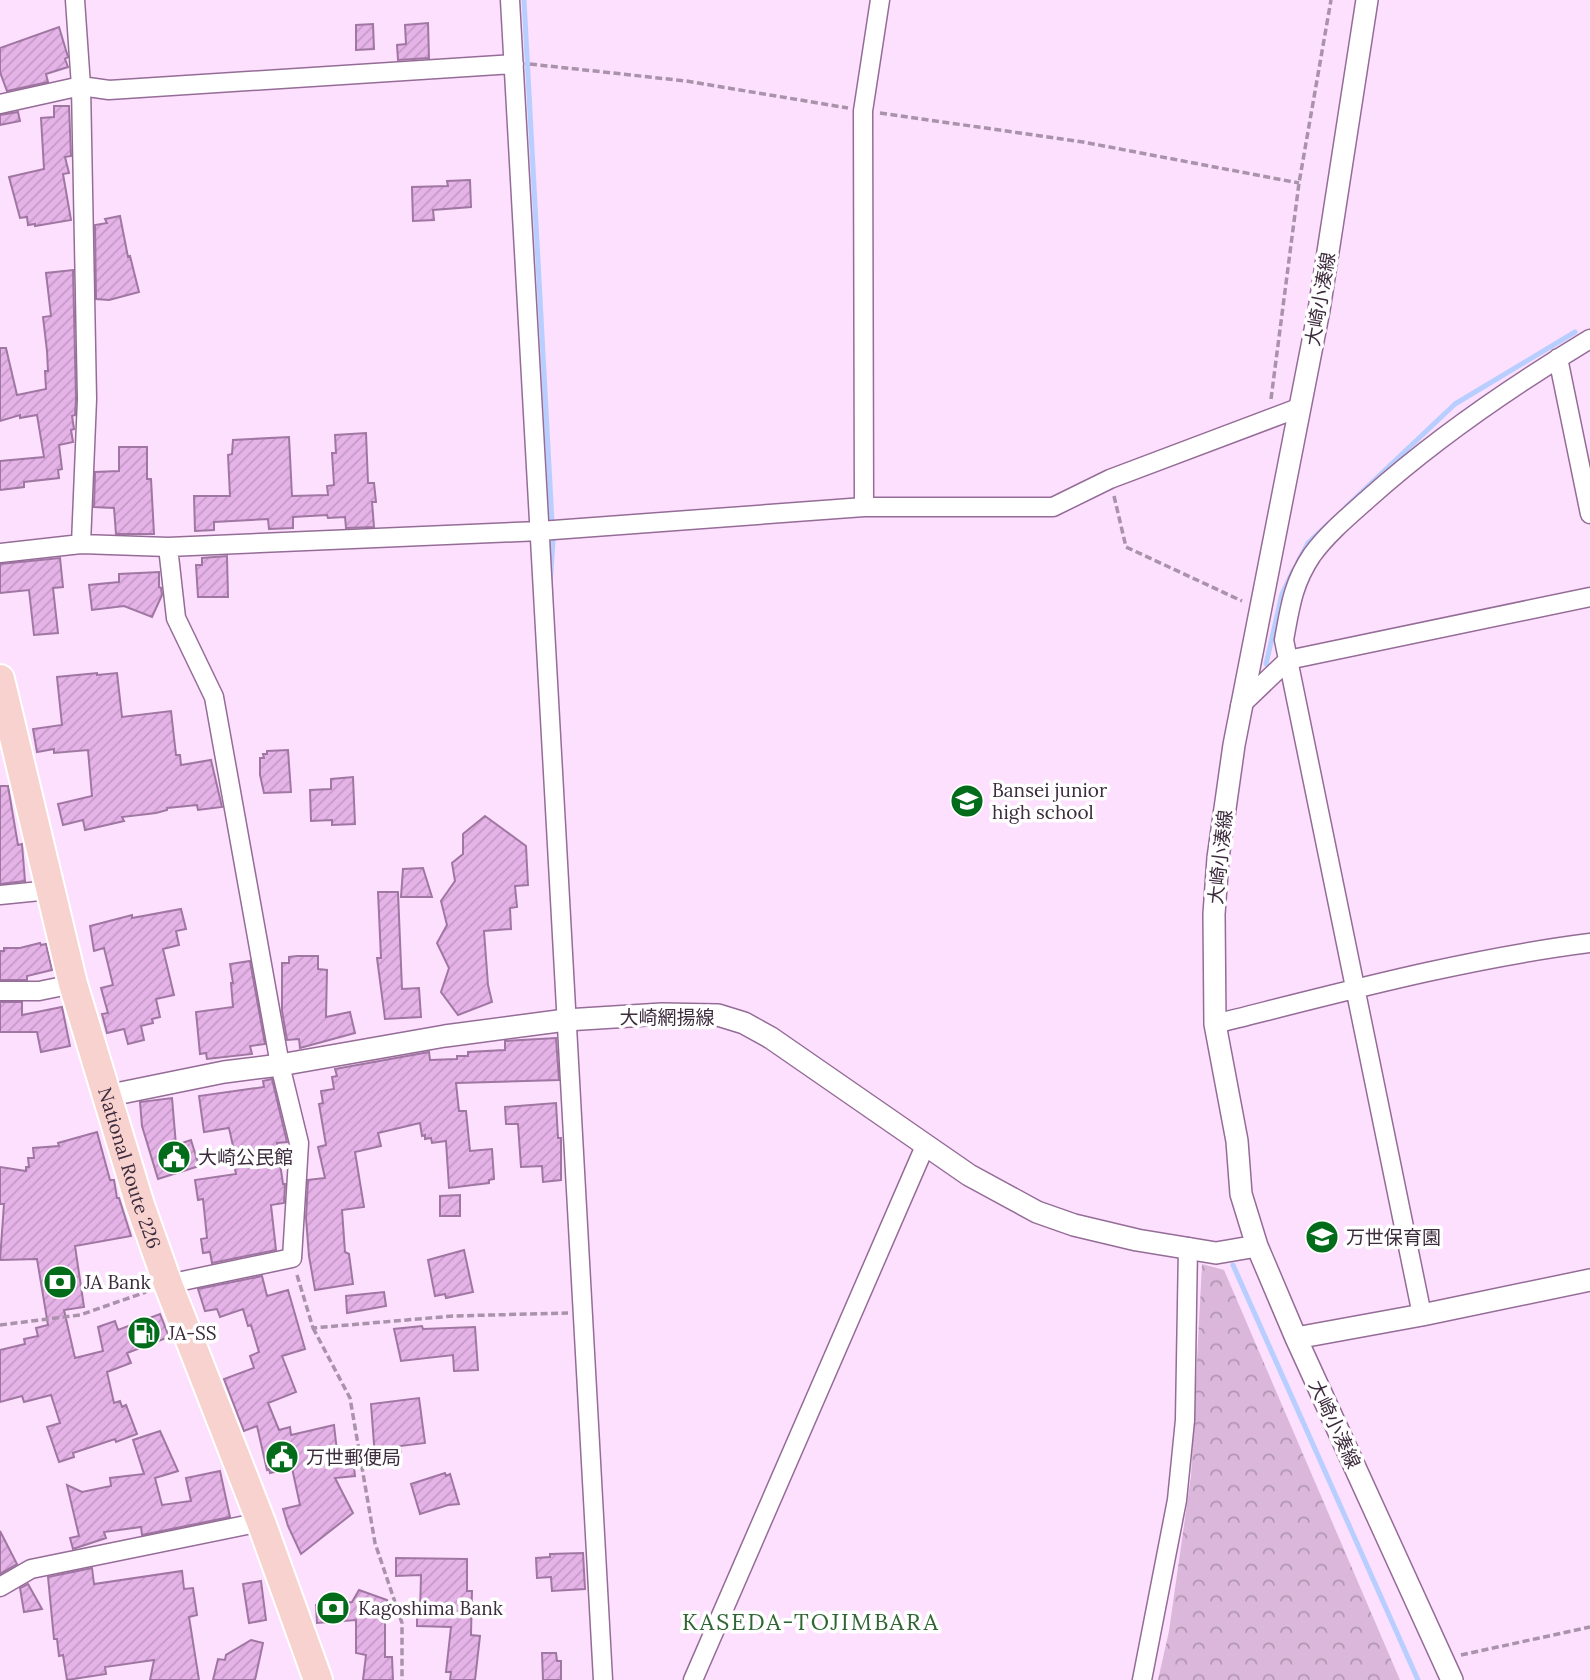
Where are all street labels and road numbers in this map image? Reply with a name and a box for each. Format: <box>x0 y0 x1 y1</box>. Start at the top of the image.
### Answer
street label: 大崎小湊線 <box>1300 250 1340 348</box>
street label: 大崎小湊線 <box>1203 808 1237 906</box>
street label: 大崎網揚線 <box>619 1005 715 1029</box>
street label: National Route 226 <box>93 1084 166 1252</box>
street label: 大崎小湊線 <box>1304 1376 1366 1472</box>

